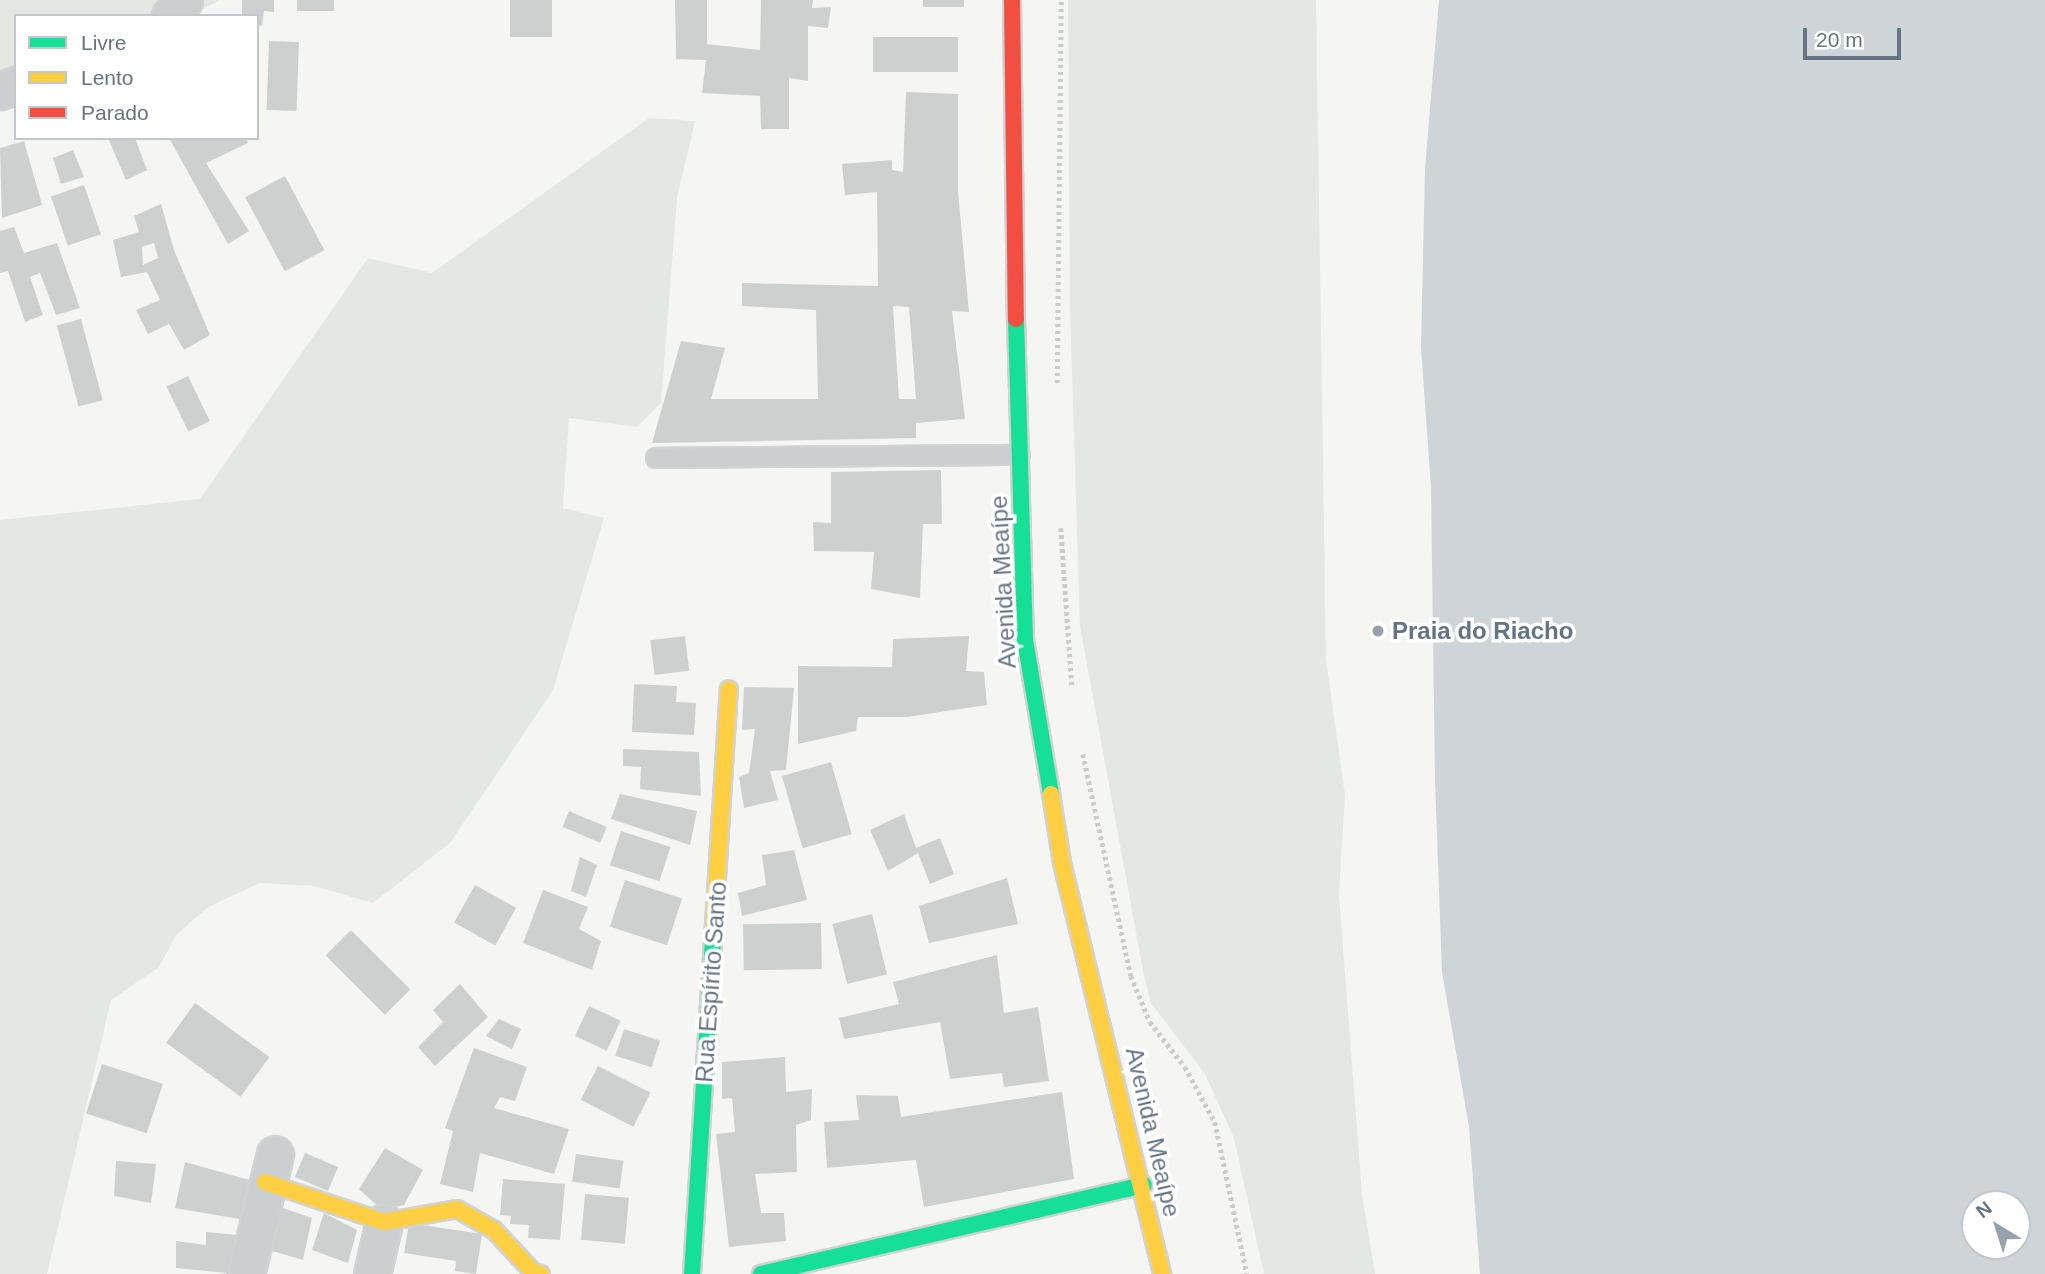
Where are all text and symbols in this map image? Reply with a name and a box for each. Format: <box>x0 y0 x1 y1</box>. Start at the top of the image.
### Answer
legend <box>14 14 259 140</box>
scale bar <box>1807 14 1905 58</box>
text: 20 m <box>1816 28 1863 51</box>
text: Livre <box>81 31 127 54</box>
text: Lento <box>81 66 134 89</box>
text: Parado <box>81 101 149 124</box>
street label: Avenida Meaípe <box>984 495 1022 669</box>
place label: Praia do Riacho <box>1392 617 1573 645</box>
marker: Praia do Riacho <box>1370 623 1386 639</box>
street label: Rua Espírito Santo <box>690 881 732 1083</box>
street label: Avenida Meaípe <box>1120 1044 1186 1220</box>
north arrow <box>1961 1190 2031 1260</box>
text: N <box>1972 1197 1996 1222</box>

